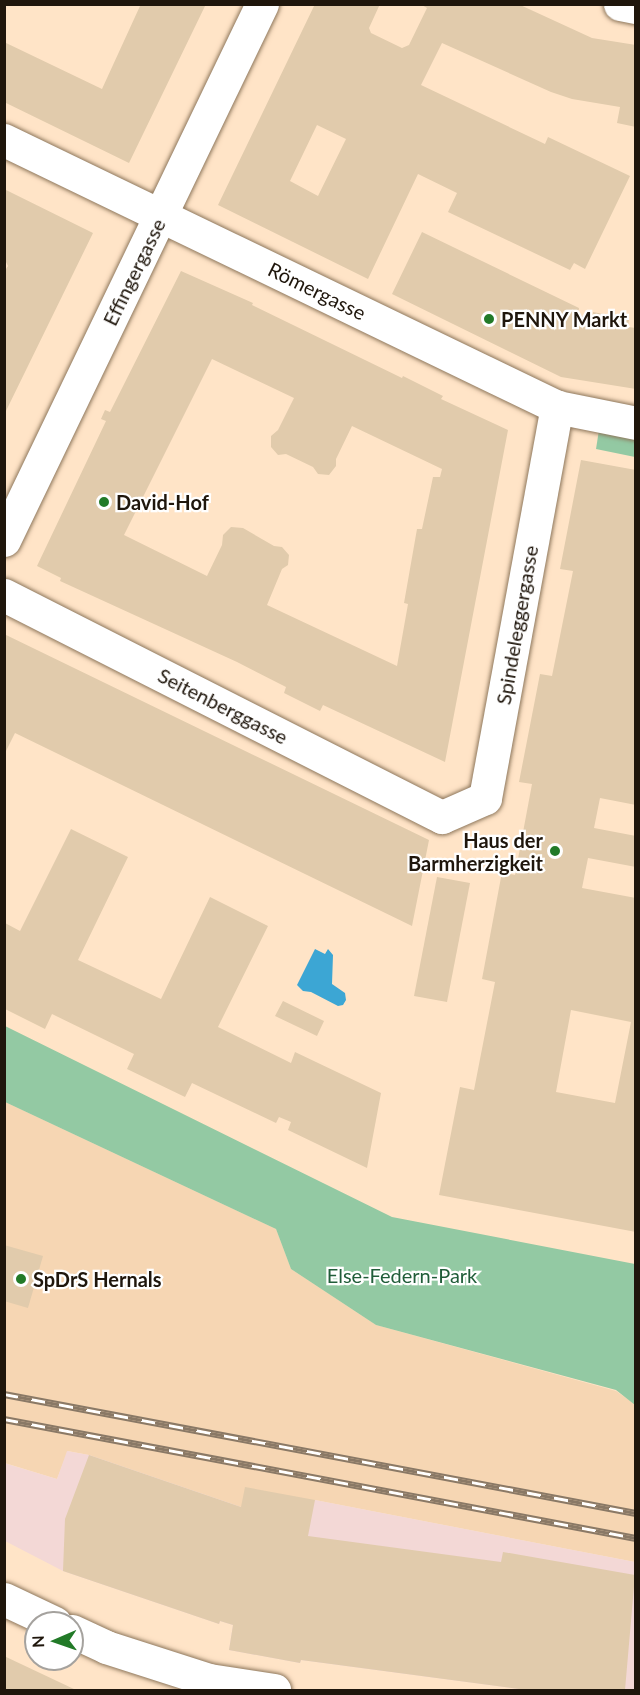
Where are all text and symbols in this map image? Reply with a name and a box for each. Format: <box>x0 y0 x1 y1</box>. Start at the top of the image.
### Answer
street label: Effingergasse <box>98 215 170 329</box>
street label: Römergasse <box>264 257 370 325</box>
place label: PENNY Markt <box>501 307 628 331</box>
marker: PENNY Markt <box>482 312 496 326</box>
place label: David-Hof <box>116 490 209 514</box>
marker: David-Hof <box>97 495 111 509</box>
street label: Spindeleggergasse <box>491 544 543 706</box>
street label: Seitenberggasse <box>154 663 292 749</box>
place label: Haus der Barmherzigkeit <box>408 828 543 875</box>
marker: Haus der Barmherzigkeit <box>548 844 562 858</box>
park label: Else-Federn-Park <box>327 1263 477 1287</box>
place label: SpDrS Hernals <box>33 1267 162 1291</box>
marker: SpDrS Hernals <box>14 1272 28 1286</box>
north arrow <box>24 1611 84 1671</box>
text: N <box>28 1635 47 1648</box>

